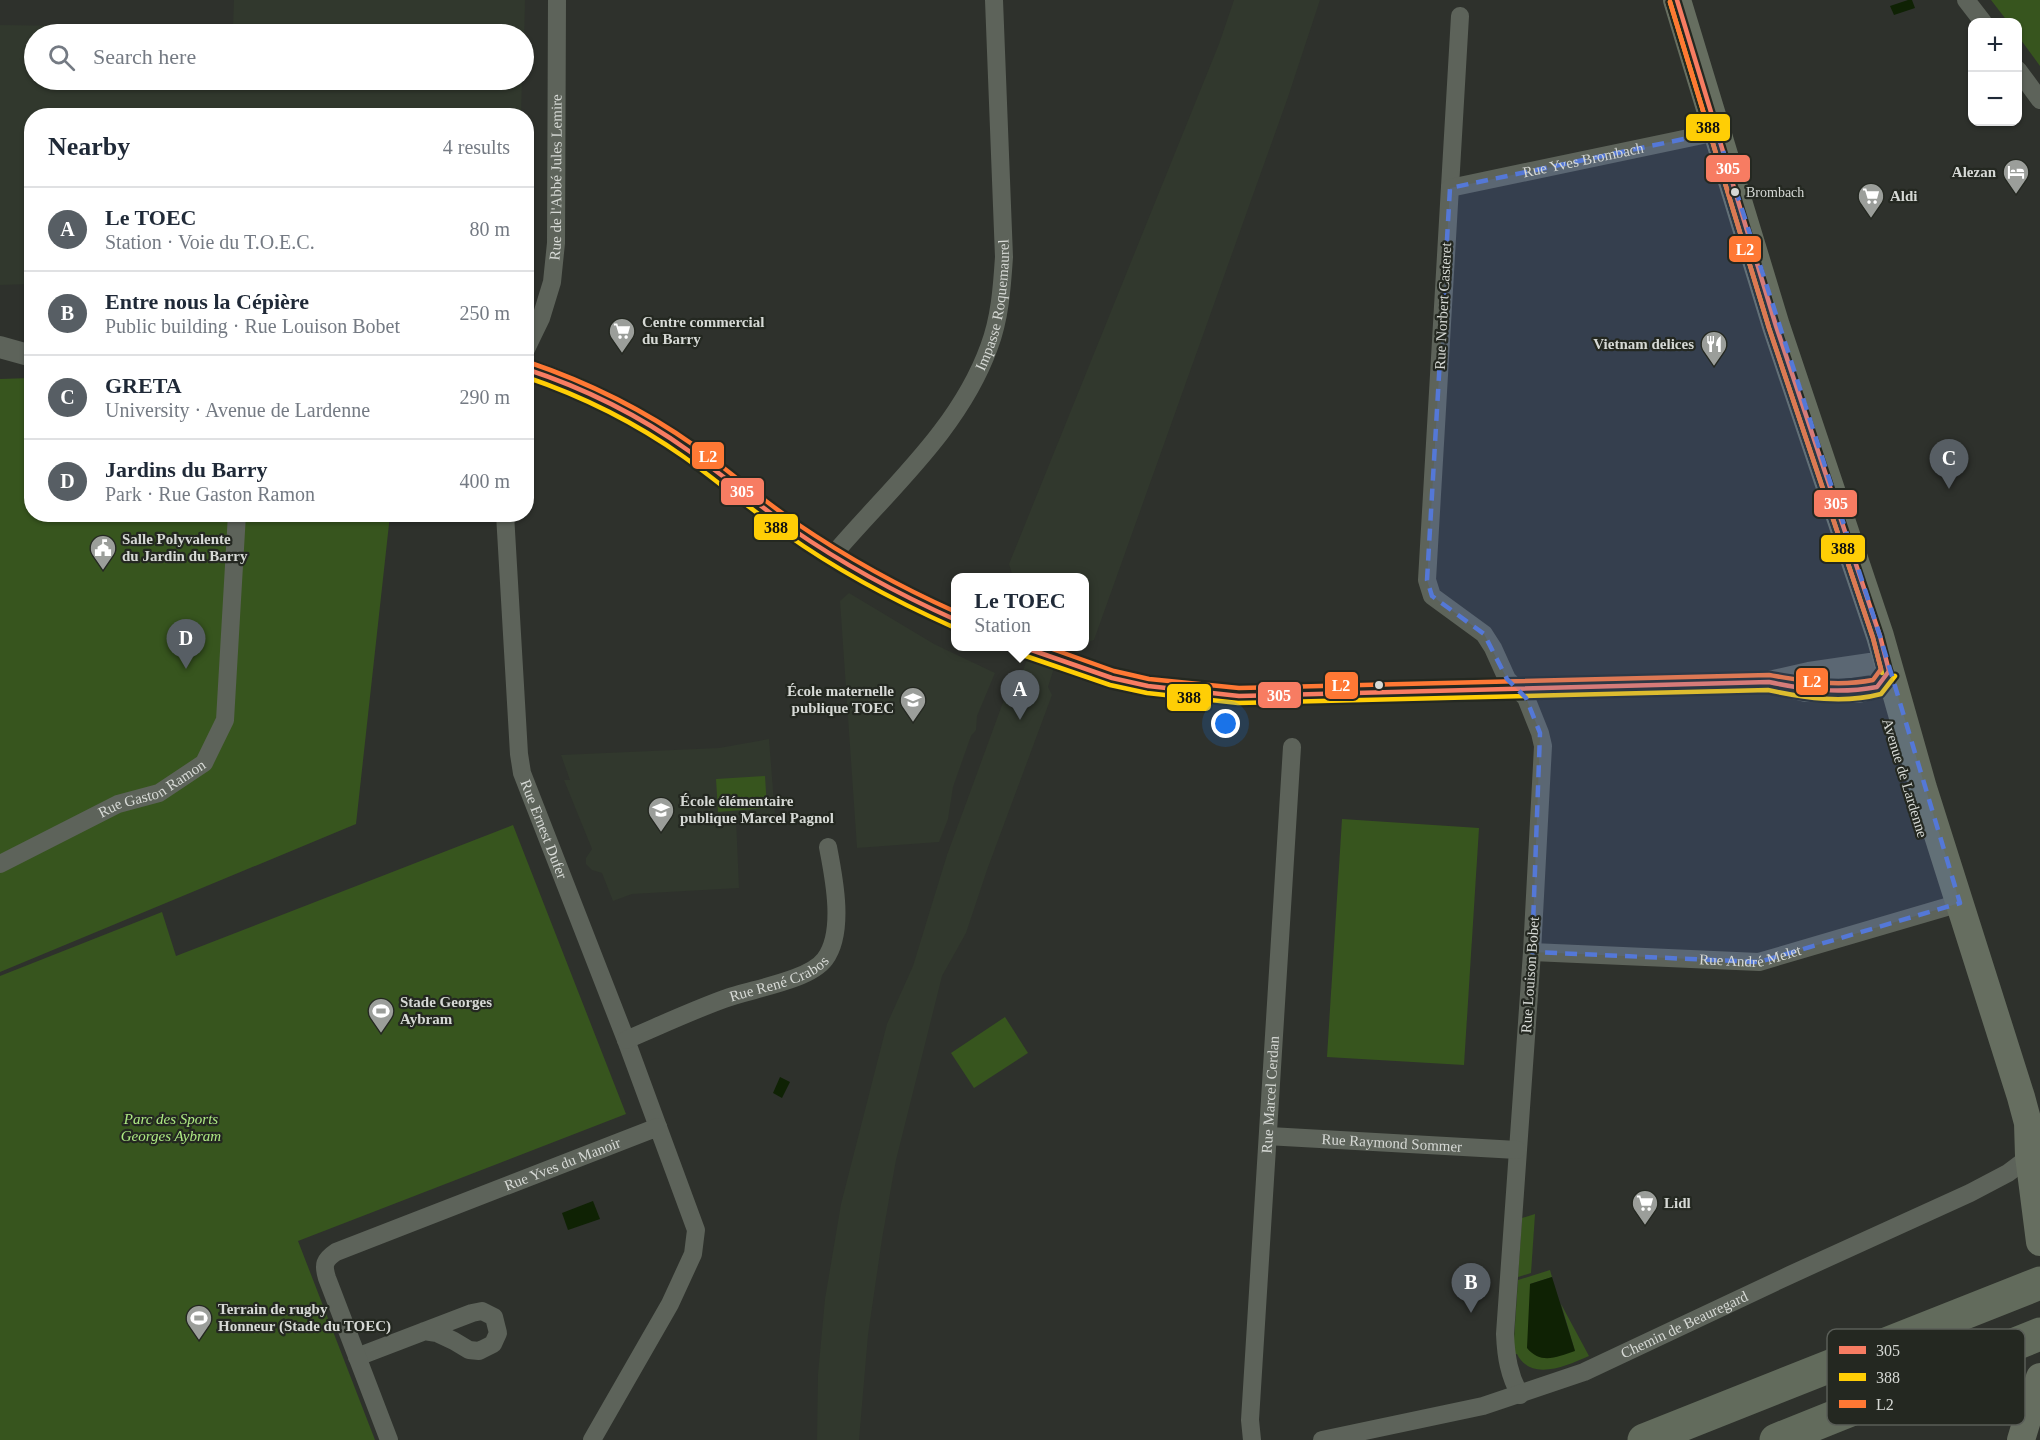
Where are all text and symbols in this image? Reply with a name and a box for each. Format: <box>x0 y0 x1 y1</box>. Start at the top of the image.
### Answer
map controls <box>1968 18 2022 126</box>
button: + <box>1968 18 2022 72</box>
search box <box>24 24 534 90</box>
icon: search <box>45 41 78 74</box>
text: Search here <box>93 44 196 69</box>
button: − <box>1968 72 2022 126</box>
street label: Rue de l'Abbé Jules Lemire <box>546 94 565 261</box>
line badge: 388 <box>1685 113 1731 142</box>
text: 388 <box>1696 119 1720 136</box>
text: Nearby <box>48 132 130 161</box>
text: 4 results <box>443 136 510 158</box>
street label: Rue Yves Brombach <box>1521 140 1645 181</box>
line badge: 305 <box>1705 154 1751 183</box>
hotel icon: Alezan <box>2001 157 2031 195</box>
text: 305 <box>1716 160 1740 177</box>
place label: Alezan <box>1952 164 1997 180</box>
supermarket icon: Aldi <box>1856 181 1886 219</box>
place label: Brombach <box>1746 185 1804 200</box>
marker: Brombach <box>1729 186 1741 198</box>
place label: Aldi <box>1890 188 1918 204</box>
text: Le TOEC <box>105 205 197 230</box>
text: A <box>60 218 75 240</box>
text: 80 m <box>469 218 510 240</box>
text: Station · Voie du T.O.E.C. <box>105 231 315 253</box>
line badge: L2 <box>1728 235 1762 263</box>
street label: Impasse Roquemaurel <box>972 239 1012 373</box>
street label: Rue Norbert Casteret <box>1432 241 1454 370</box>
text: L2 <box>1736 241 1754 258</box>
text: Entre nous la Cépière <box>105 289 309 314</box>
text: B <box>61 302 74 324</box>
text: 250 m <box>459 302 510 324</box>
place label: Centre commercial du Barry <box>642 314 764 347</box>
text: Public building · Rue Louison Bobet <box>105 315 400 337</box>
supermarket icon: Centre commercial du Barry <box>607 316 637 354</box>
restaurant icon: Vietnam delices <box>1699 329 1729 367</box>
place label: Vietnam delices <box>1593 336 1694 352</box>
text: GRETA <box>105 373 182 398</box>
text: C <box>60 386 75 408</box>
text: 290 m <box>459 386 510 408</box>
text: University · Avenue de Lardenne <box>105 399 370 421</box>
pin: C <box>1930 440 1968 489</box>
line badge: L2 <box>691 441 725 470</box>
text: L2 <box>699 448 717 465</box>
text: Jardins du Barry <box>105 457 268 482</box>
text: D <box>60 470 75 492</box>
text: 400 m <box>459 470 510 492</box>
line badge: 305 <box>720 477 765 506</box>
text: Park · Rue Gaston Ramon <box>105 483 315 505</box>
text: 305 <box>730 483 754 500</box>
line badge: 305 <box>1813 489 1858 518</box>
text: 305 <box>1824 495 1848 512</box>
line badge: 388 <box>753 513 799 541</box>
text: 388 <box>764 519 788 536</box>
place label: Salle Polyvalente du Jardin du Barry <box>122 531 248 564</box>
public building icon: Salle Polyvalente du Jardin du Barry <box>88 533 118 571</box>
line badge: 388 <box>1820 534 1866 563</box>
text: 388 <box>1831 540 1855 557</box>
popup <box>951 573 1089 651</box>
text: Le TOEC <box>974 588 1066 613</box>
text: Station <box>974 614 1031 636</box>
pin: D <box>166 620 206 669</box>
line badge: L2 <box>1795 667 1829 696</box>
pin: A <box>1000 670 1040 720</box>
line badge: L2 <box>1324 671 1359 700</box>
text: L2 <box>1803 673 1821 690</box>
text: L2 <box>1332 677 1350 694</box>
unlabelled marker <box>1373 679 1385 691</box>
line badge: 305 <box>1257 681 1302 709</box>
place label: École maternelle publique TOEC <box>787 683 894 716</box>
line badge: 388 <box>1166 683 1212 712</box>
school or university icon: École maternelle publique TOEC <box>898 685 928 723</box>
text: 305 <box>1267 687 1291 704</box>
text: 388 <box>1177 689 1201 706</box>
your location <box>1211 709 1240 738</box>
street label: Avenue de Lardenne <box>1879 716 1931 840</box>
street label: Rue Gaston Ramon <box>96 756 209 821</box>
street label: Rue Ernest Dufer <box>517 777 570 881</box>
place label: École élémentaire publique Marcel Pagnol <box>680 793 834 826</box>
school or university icon: École élémentaire publique Marcel Pagnol <box>646 795 676 833</box>
street label: Rue Louison Bobet <box>1518 915 1542 1034</box>
street label: Rue André Melet <box>1699 942 1804 970</box>
street label: Rue René Crabos <box>728 953 832 1005</box>
place label: Stade Georges Aybram <box>400 994 492 1027</box>
sports icon: Stade Georges Aybram <box>366 996 396 1034</box>
street label: Rue Marcel Cerdan <box>1259 1035 1282 1154</box>
park label: Parc des Sports Georges Aybram <box>121 1111 221 1144</box>
street label: Rue Raymond Sommer <box>1321 1131 1463 1155</box>
street label: Rue Yves du Manoir <box>502 1134 623 1194</box>
supermarket icon: Lidl <box>1630 1188 1660 1226</box>
place label: Lidl <box>1664 1195 1691 1211</box>
pin: B <box>1452 1264 1490 1313</box>
street label: Chemin de Beauregard <box>1618 1288 1751 1361</box>
place label: Terrain de rugby Honneur (Stade du TOEC) <box>218 1301 391 1335</box>
sports icon: Terrain de rugby Honneur (Stade du TOEC) <box>184 1303 214 1341</box>
legend <box>1827 1329 2025 1425</box>
text: 305 <box>1876 1342 1900 1359</box>
text: 388 <box>1876 1369 1900 1386</box>
text: L2 <box>1876 1396 1894 1413</box>

